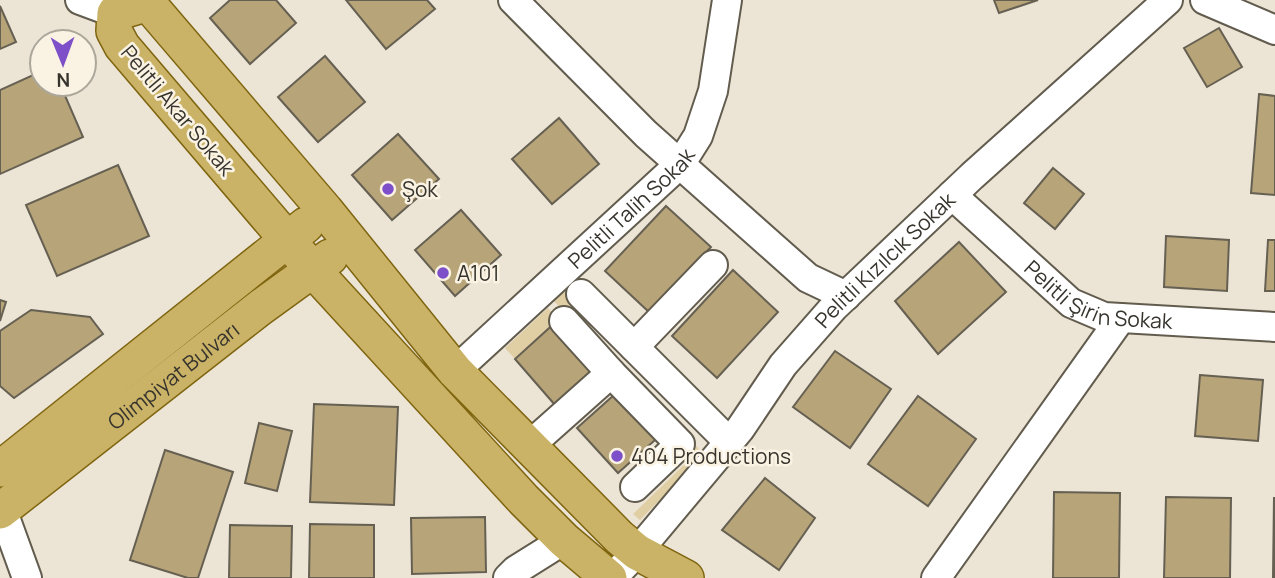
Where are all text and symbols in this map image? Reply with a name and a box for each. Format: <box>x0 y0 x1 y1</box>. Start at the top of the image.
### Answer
north arrow <box>28 28 98 98</box>
street label: Pelitli Akar Sokak <box>115 39 241 182</box>
text: N <box>56 67 70 93</box>
street label: Pelitli Talih Sokak <box>562 142 701 274</box>
place label: Şok <box>402 175 438 203</box>
marker: Şok <box>380 181 396 197</box>
street label: Pelitli Kızılcık Sokak <box>808 185 961 333</box>
street label: Pelitli Şirin Sokak <box>1019 254 1174 335</box>
place label: A101 <box>457 259 500 287</box>
marker: A101 <box>435 265 451 281</box>
street label: Olimpiyat Bulvarı <box>102 315 245 436</box>
place label: 404 Productions <box>631 442 791 470</box>
marker: 404 Productions <box>609 448 625 464</box>

